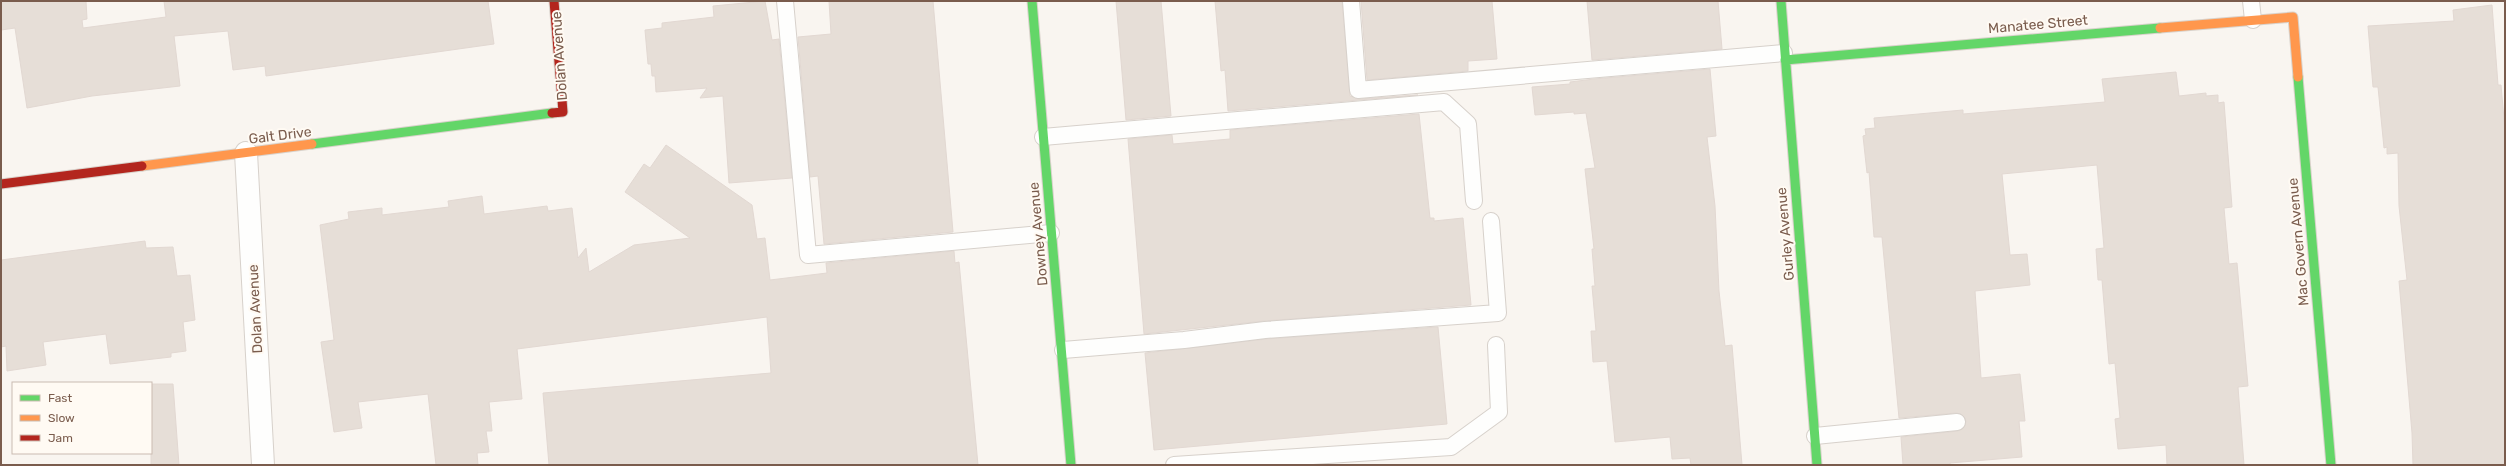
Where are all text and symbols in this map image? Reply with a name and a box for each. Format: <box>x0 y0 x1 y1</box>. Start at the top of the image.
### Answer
street label: Dolan Avenue <box>548 11 571 101</box>
street label: Manatee Street <box>1987 12 2089 37</box>
street label: Galt Drive <box>248 123 313 148</box>
street label: Mac Govern Avenue <box>2284 177 2313 307</box>
street label: Downey Avenue <box>1025 181 1052 287</box>
street label: Gurley Avenue <box>1773 186 1798 281</box>
street label: Dolan Avenue <box>245 264 266 354</box>
legend <box>12 382 152 454</box>
text: Fast <box>48 391 72 405</box>
text: Slow <box>48 411 75 425</box>
text: Jam <box>48 431 73 445</box>

